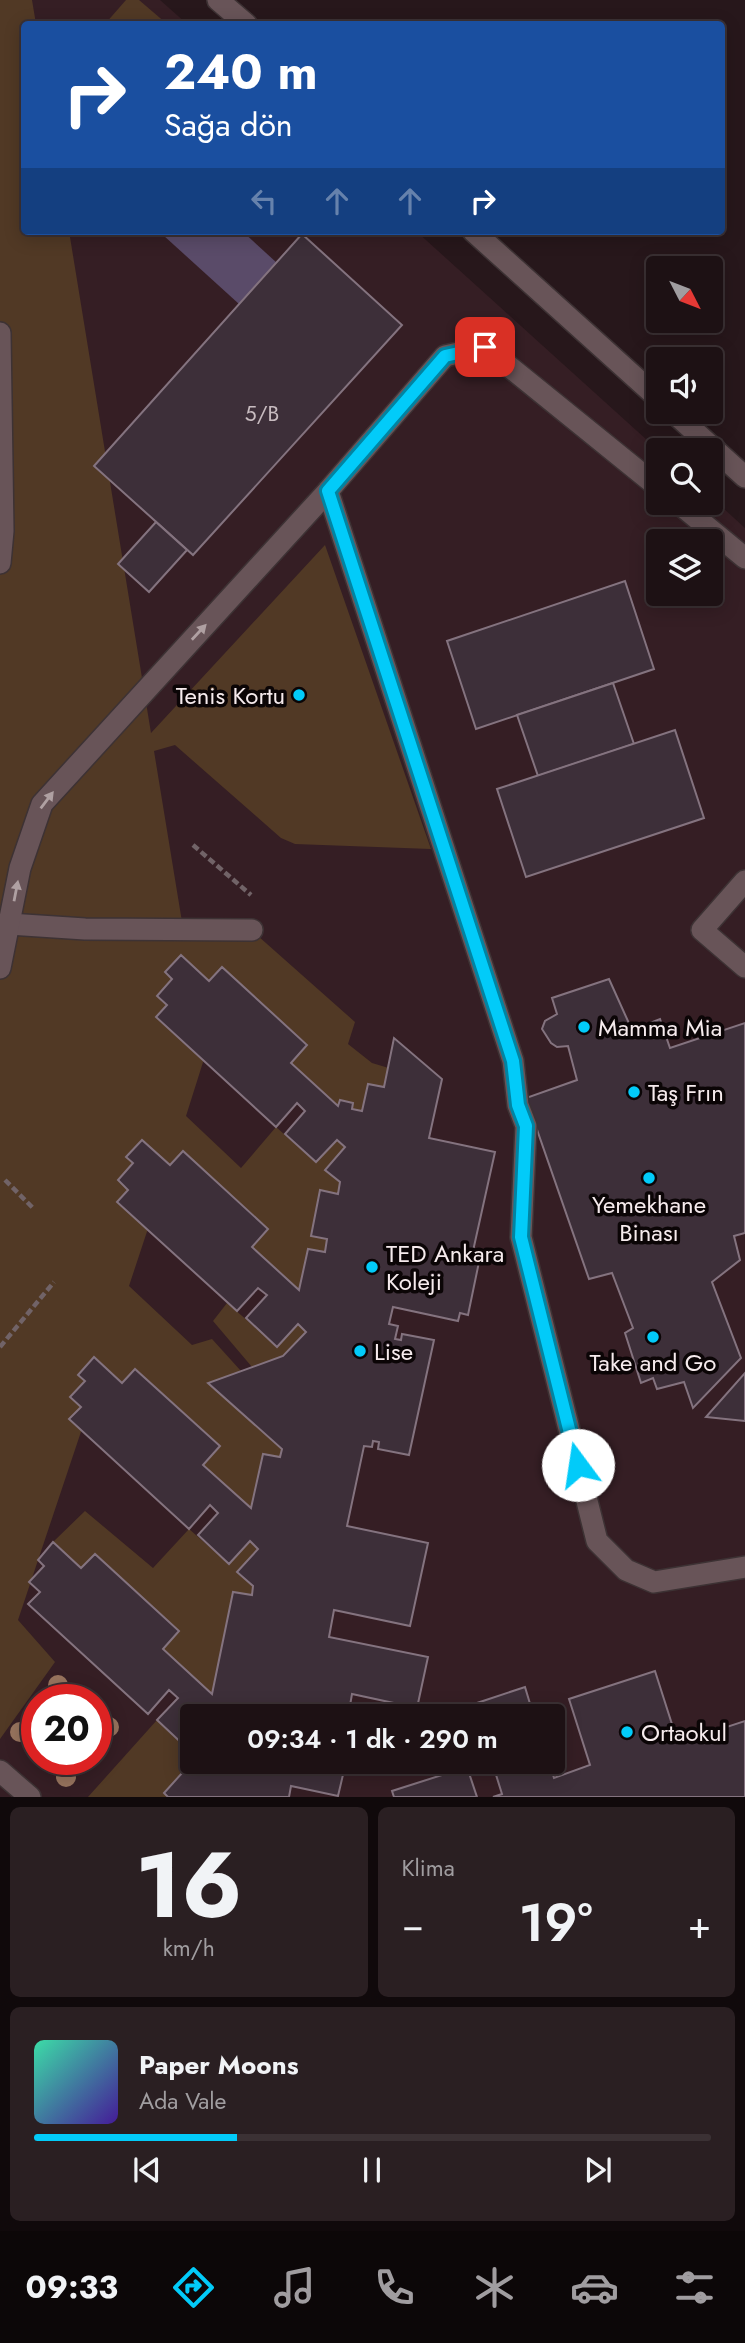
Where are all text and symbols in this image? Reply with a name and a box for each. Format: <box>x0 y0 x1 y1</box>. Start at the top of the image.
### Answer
text: 240 m <box>164 37 318 107</box>
icon: right <box>49 49 140 140</box>
text: Sağa dön <box>164 102 293 148</box>
icon: left <box>245 182 283 220</box>
icon: ahead <box>318 182 356 220</box>
icon: ahead <box>391 182 429 220</box>
icon: right <box>464 182 502 220</box>
north arrow <box>646 256 723 332</box>
map controls <box>646 256 723 606</box>
pin <box>455 317 515 377</box>
icon: arrive <box>466 328 504 366</box>
button: sound <box>646 347 723 424</box>
house number: 5/B <box>245 399 279 429</box>
button: search <box>646 438 723 515</box>
button: layers <box>646 529 723 606</box>
one-way arrow <box>191 624 207 641</box>
place label: Tenis Kortu <box>176 678 285 713</box>
marker: Tenis Kortu <box>291 687 307 703</box>
one-way arrow <box>40 791 54 809</box>
one-way arrow <box>10 880 21 902</box>
place label: Mamma Mia <box>598 1010 722 1045</box>
marker: Mamma Mia <box>576 1019 592 1035</box>
place label: Taş Frın <box>648 1075 724 1110</box>
marker: Taş Frın <box>626 1084 642 1100</box>
marker: Yemekhane Binası <box>641 1170 657 1186</box>
place label: Yemekhane Binası <box>592 1187 706 1250</box>
place label: TED Ankara Koleji <box>386 1236 504 1299</box>
marker: TED Ankara Koleji <box>364 1259 380 1275</box>
marker: Take and Go <box>645 1329 661 1345</box>
place label: Lise <box>374 1334 413 1369</box>
marker: Lise <box>352 1343 368 1359</box>
place label: Take and Go <box>590 1345 716 1380</box>
position arrow <box>541 1428 615 1502</box>
speed limit sign: 20 <box>21 1684 112 1775</box>
place label: Ortaokul <box>641 1715 727 1750</box>
text: 09:34 · 1 dk · 290 m <box>247 1720 498 1758</box>
marker: Ortaokul <box>619 1724 635 1740</box>
text: 16 <box>135 1820 242 1951</box>
text: Klima <box>402 1851 455 1885</box>
text: 19° <box>519 1885 593 1961</box>
text: − <box>402 1897 424 1952</box>
text: + <box>688 1897 711 1952</box>
text: km/h <box>163 1931 215 1965</box>
text: Paper Moons <box>139 2046 299 2084</box>
text: Ada Vale <box>139 2084 226 2118</box>
icon: previous <box>128 2151 166 2189</box>
icon: pause <box>353 2151 391 2189</box>
icon: next <box>579 2151 617 2189</box>
icon: directions <box>169 2263 218 2312</box>
icon: music <box>270 2263 319 2312</box>
icon: phone <box>370 2263 419 2312</box>
icon: climate <box>470 2263 519 2312</box>
icon: car <box>570 2263 619 2312</box>
icon: filters <box>670 2263 719 2312</box>
text: 09:33 <box>26 2264 118 2310</box>

